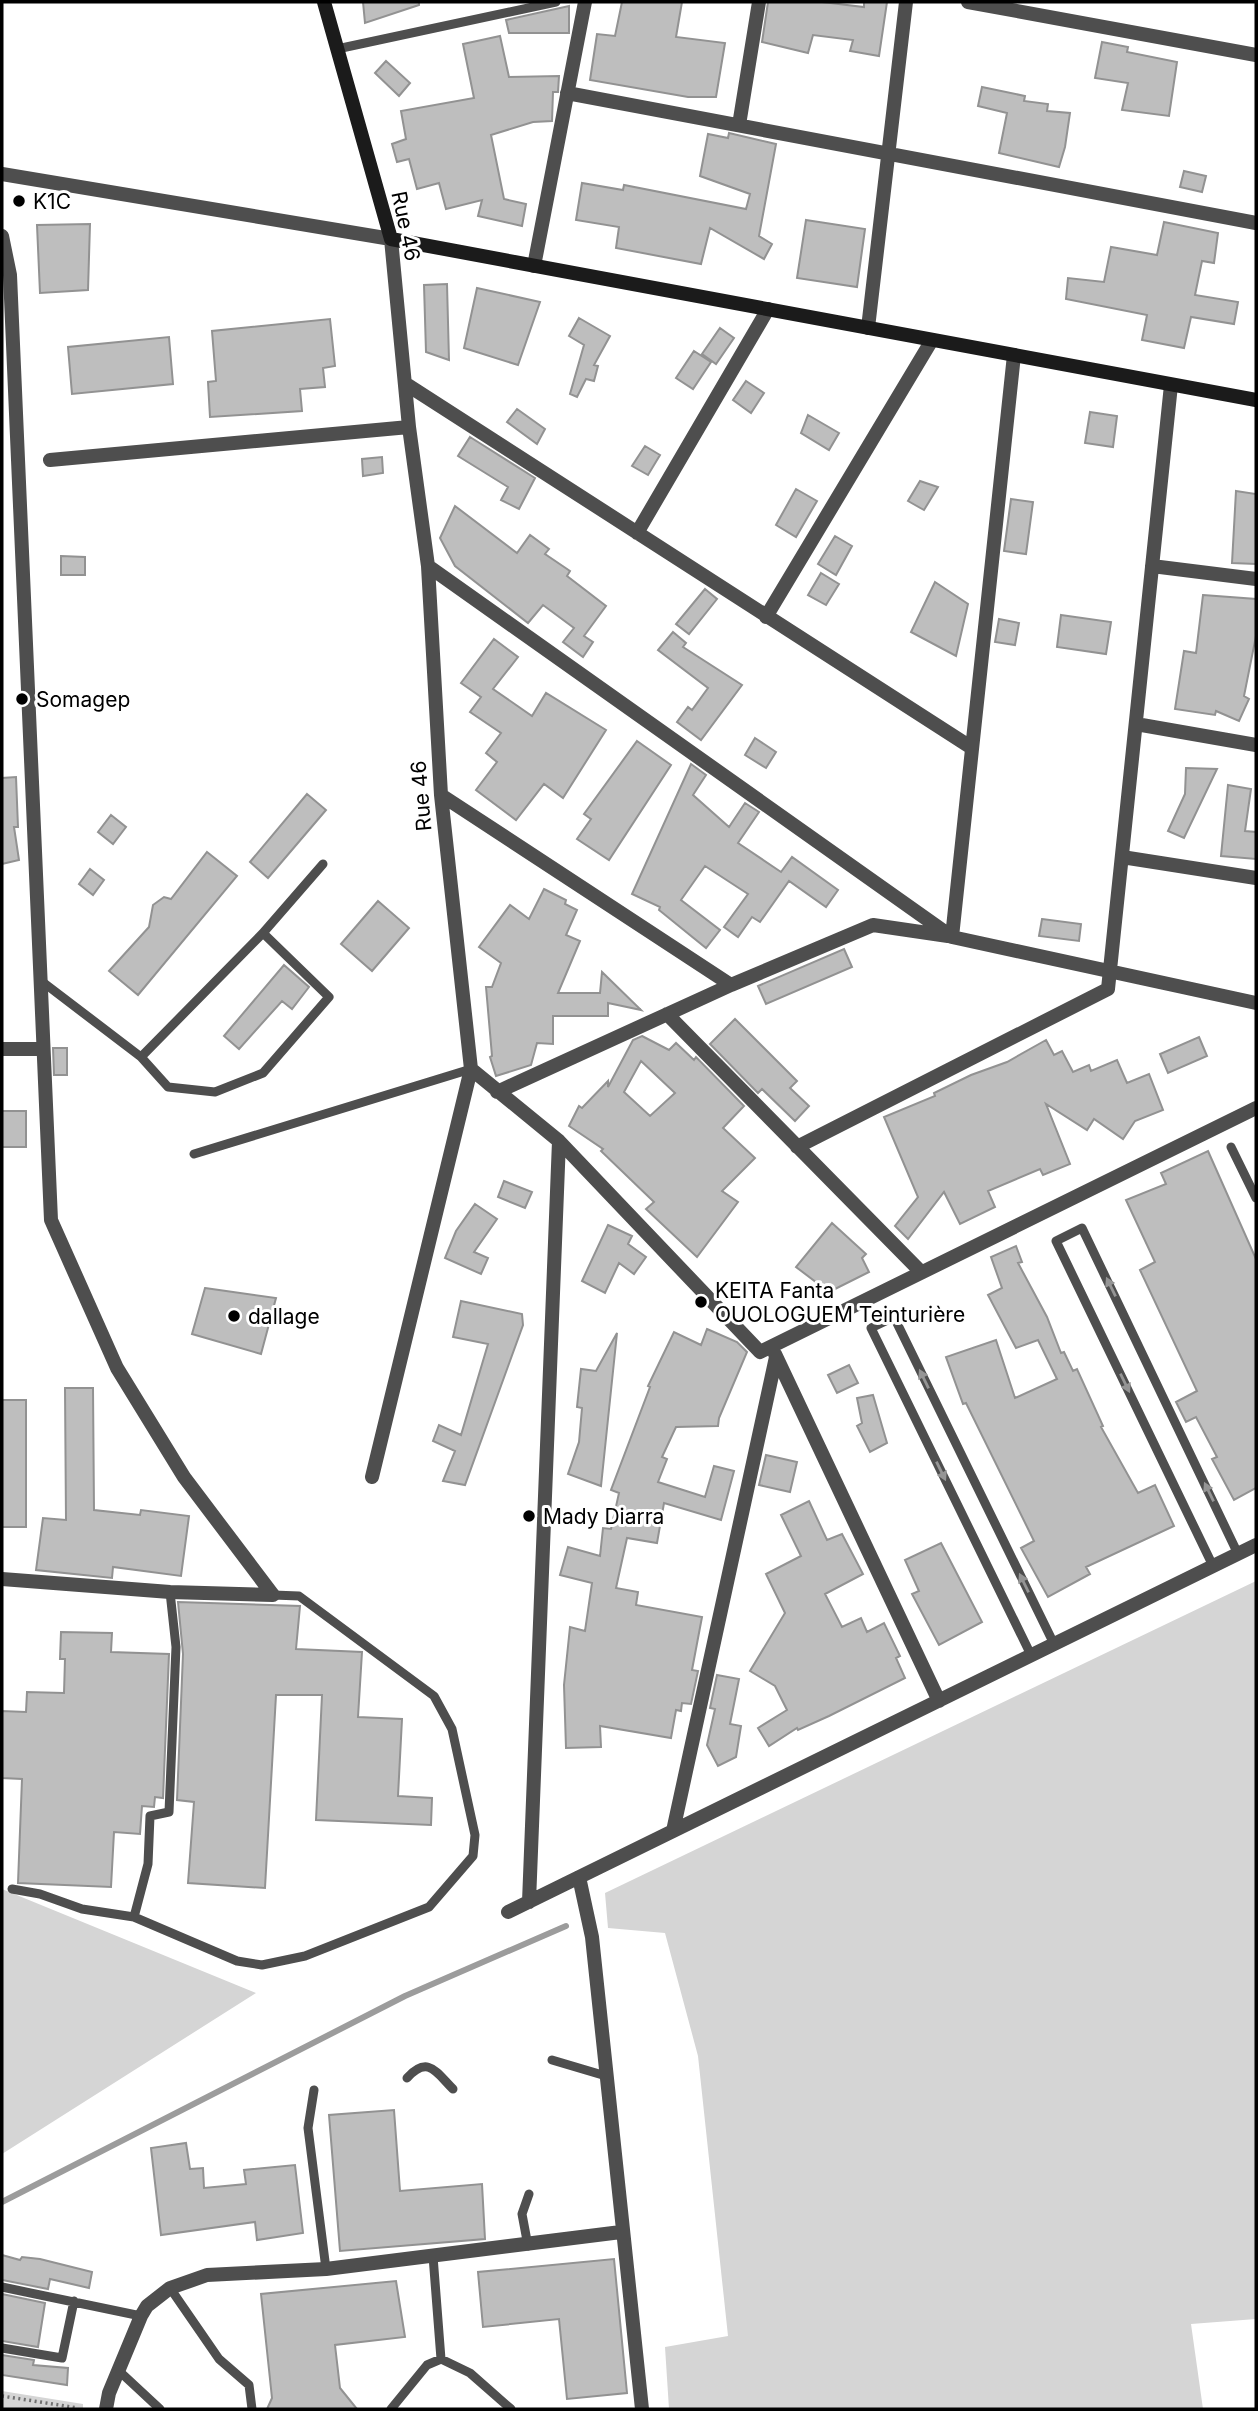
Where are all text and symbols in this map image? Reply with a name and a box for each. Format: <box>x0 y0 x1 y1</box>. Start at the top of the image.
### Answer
place label: K1C <box>33 189 71 214</box>
street label: Rue 46 <box>386 189 426 263</box>
marker: K1C <box>11 193 27 209</box>
place label: Somagep <box>36 687 130 712</box>
marker: Somagep <box>14 691 30 707</box>
street label: Rue 46 <box>405 760 437 832</box>
one-way arrow <box>1105 1277 1116 1297</box>
place label: KEITA Fanta OUOLOGUEM Teinturière <box>715 1278 965 1327</box>
marker: KEITA Fanta OUOLOGUEM Teinturière <box>693 1294 709 1310</box>
place label: dallage <box>248 1304 320 1329</box>
marker: dallage <box>226 1308 242 1324</box>
one-way arrow <box>919 1368 930 1389</box>
one-way arrow <box>1119 1373 1130 1393</box>
one-way arrow <box>935 1461 946 1481</box>
one-way arrow <box>1203 1482 1215 1502</box>
place label: Mady Diarra <box>543 1504 664 1529</box>
marker: Mady Diarra <box>521 1508 537 1524</box>
one-way arrow <box>1018 1573 1029 1593</box>

